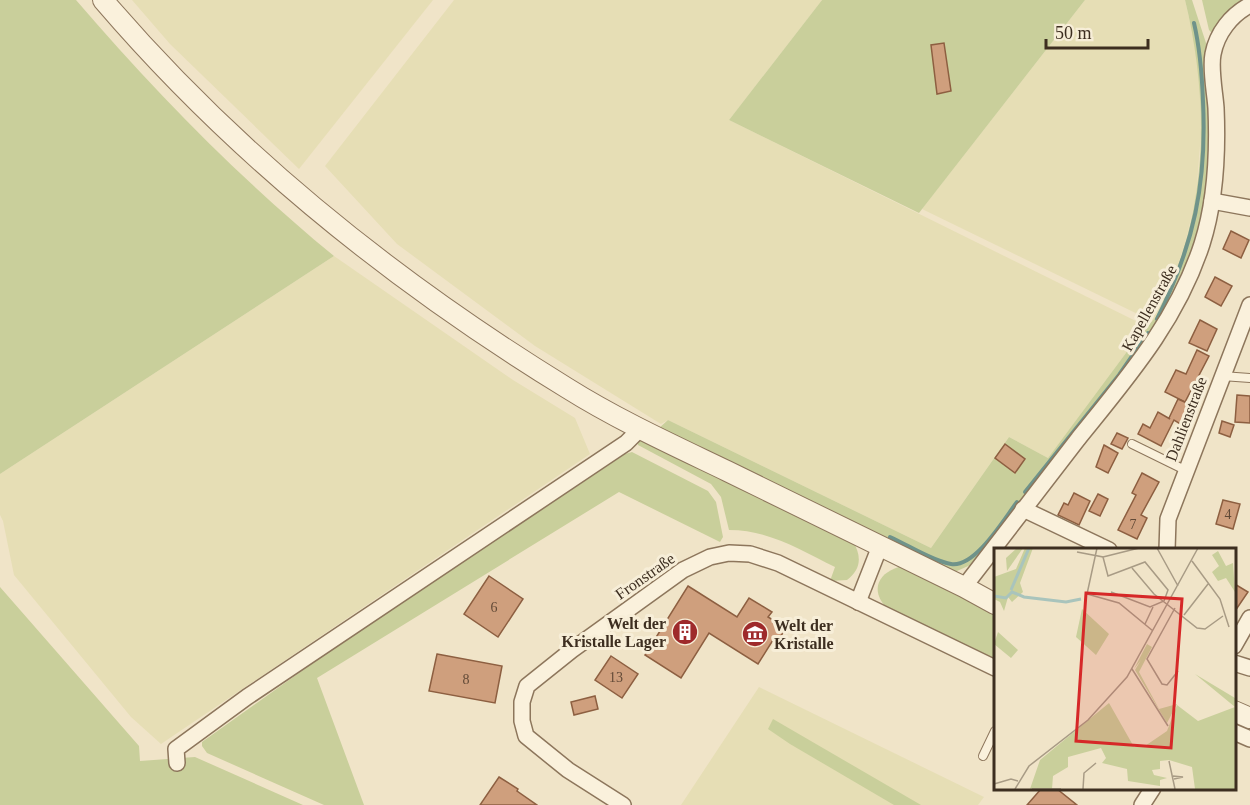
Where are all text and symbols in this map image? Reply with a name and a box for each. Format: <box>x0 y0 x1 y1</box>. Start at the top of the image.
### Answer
scale bar <box>1046 12 1148 50</box>
text: 50 m <box>1055 23 1092 43</box>
street label: Kapellenstraße <box>1118 262 1181 355</box>
street label: Dahlienstraße <box>1162 374 1210 464</box>
house number: 4 <box>1225 507 1232 522</box>
house number: 7 <box>1130 517 1137 532</box>
inset map <box>994 548 1235 790</box>
street label: Fronstraße <box>612 549 678 603</box>
house number: 6 <box>491 600 498 615</box>
place label: Welt der Kristalle Lager <box>562 615 666 651</box>
building icon: Welt der Kristalle Lager <box>670 617 700 647</box>
place label: Welt der Kristalle <box>774 617 834 652</box>
museum icon: Welt der Kristalle <box>740 619 770 649</box>
house number: 13 <box>609 670 623 685</box>
house number: 8 <box>463 672 470 687</box>

